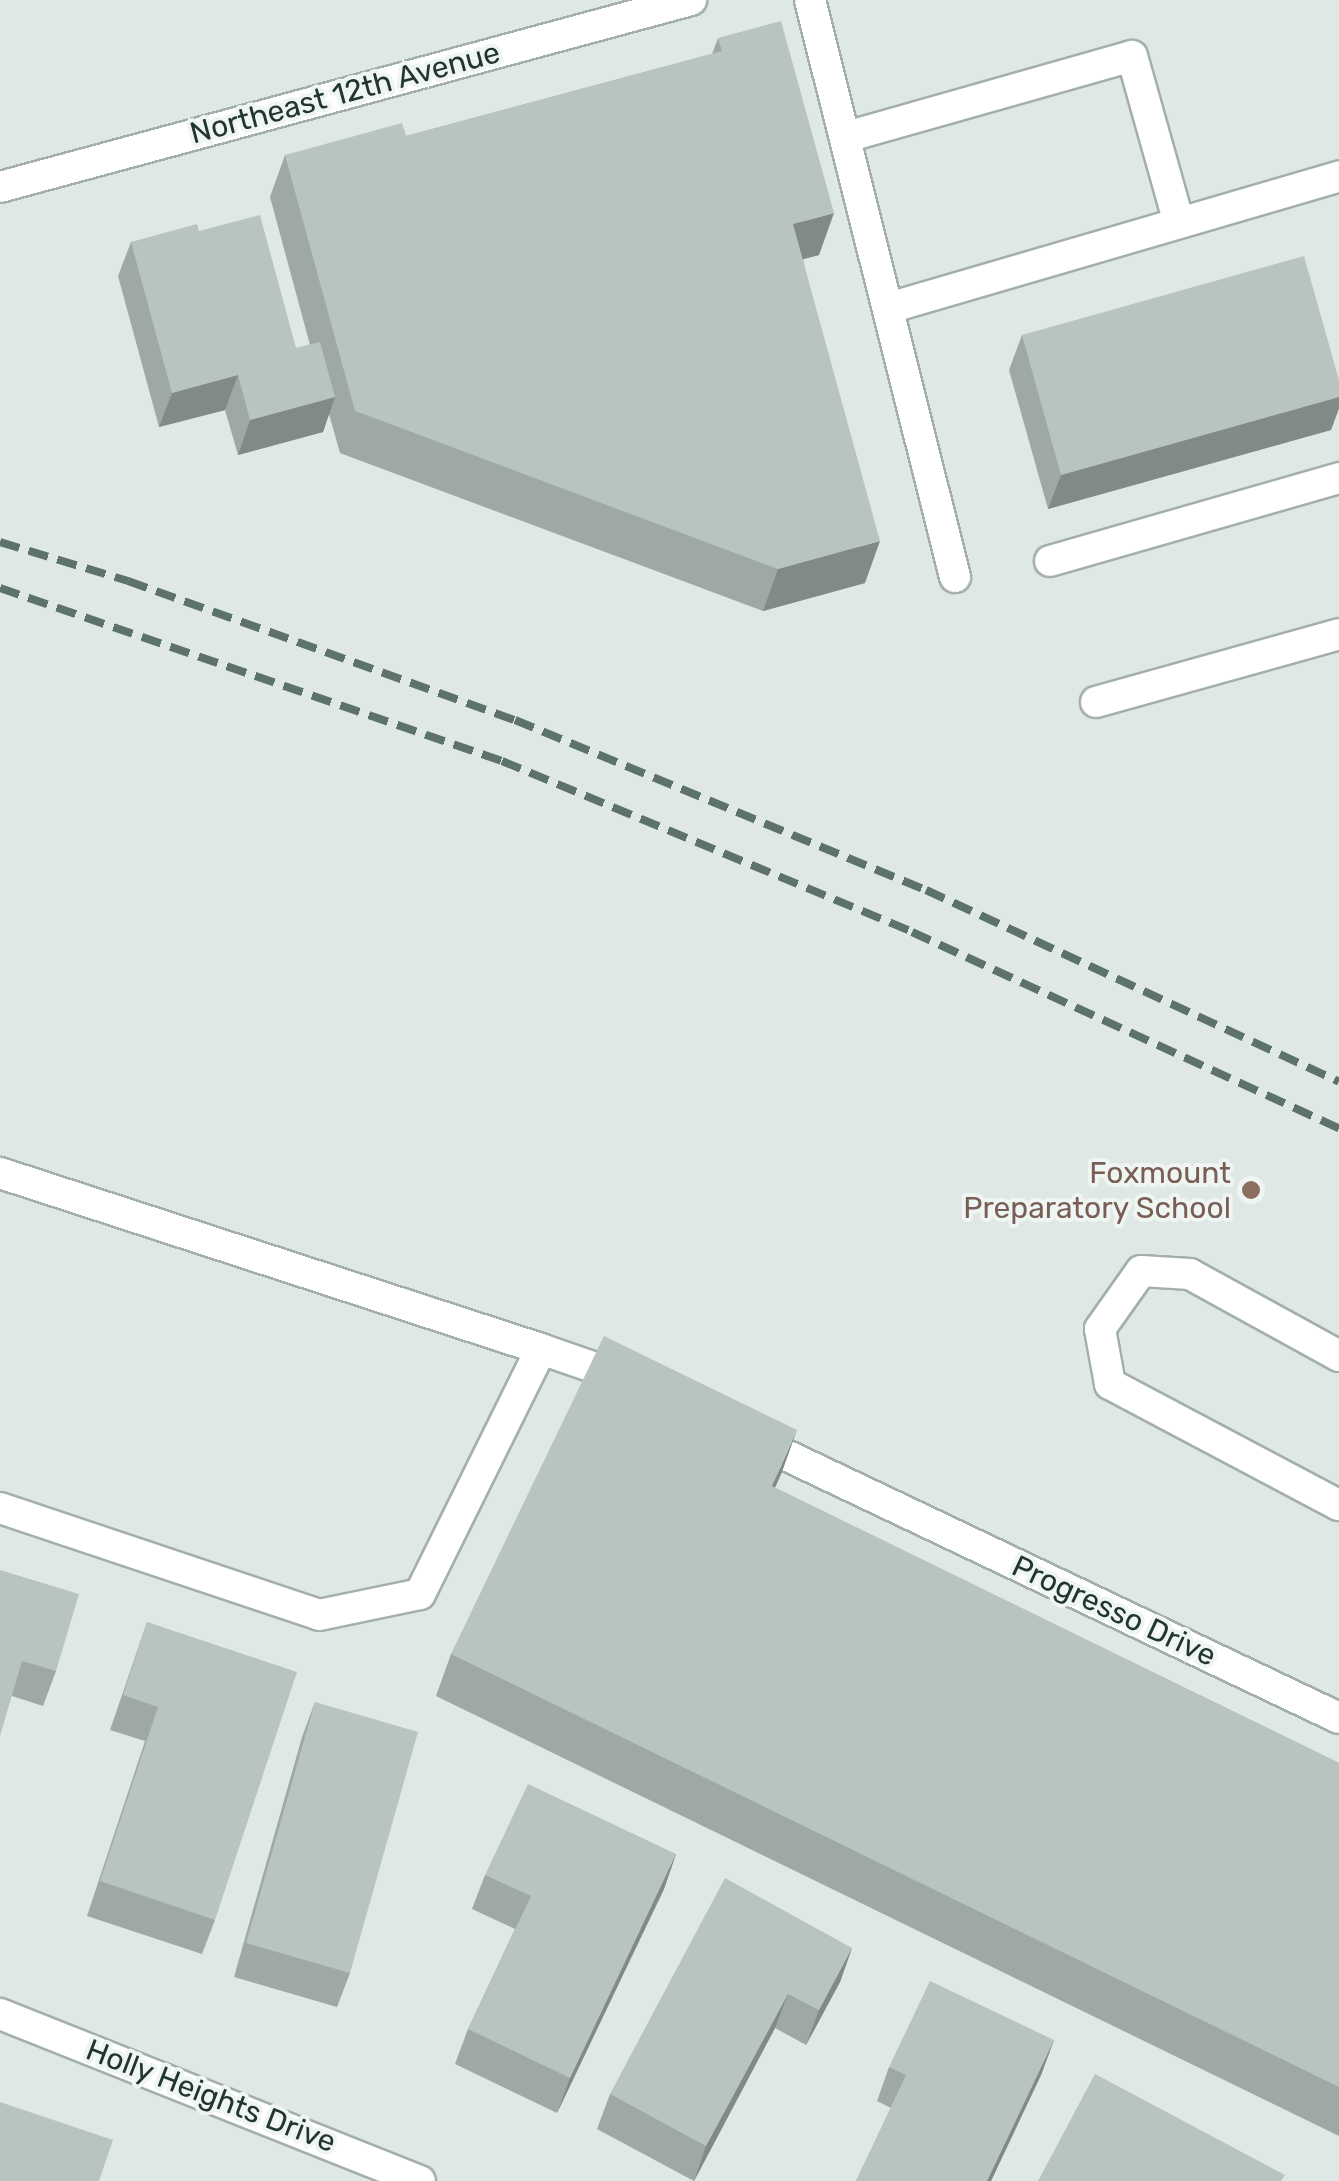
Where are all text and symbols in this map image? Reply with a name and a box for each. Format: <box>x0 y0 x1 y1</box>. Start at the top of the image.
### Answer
street label: Northeast 12th Avenue <box>186 34 504 152</box>
place label: Foxmount Preparatory School <box>962 1155 1231 1226</box>
marker: Foxmount Preparatory School <box>1240 1179 1262 1201</box>
street label: Progresso Drive <box>1006 1548 1222 1674</box>
street label: Holly Heights Drive <box>81 2032 341 2160</box>

